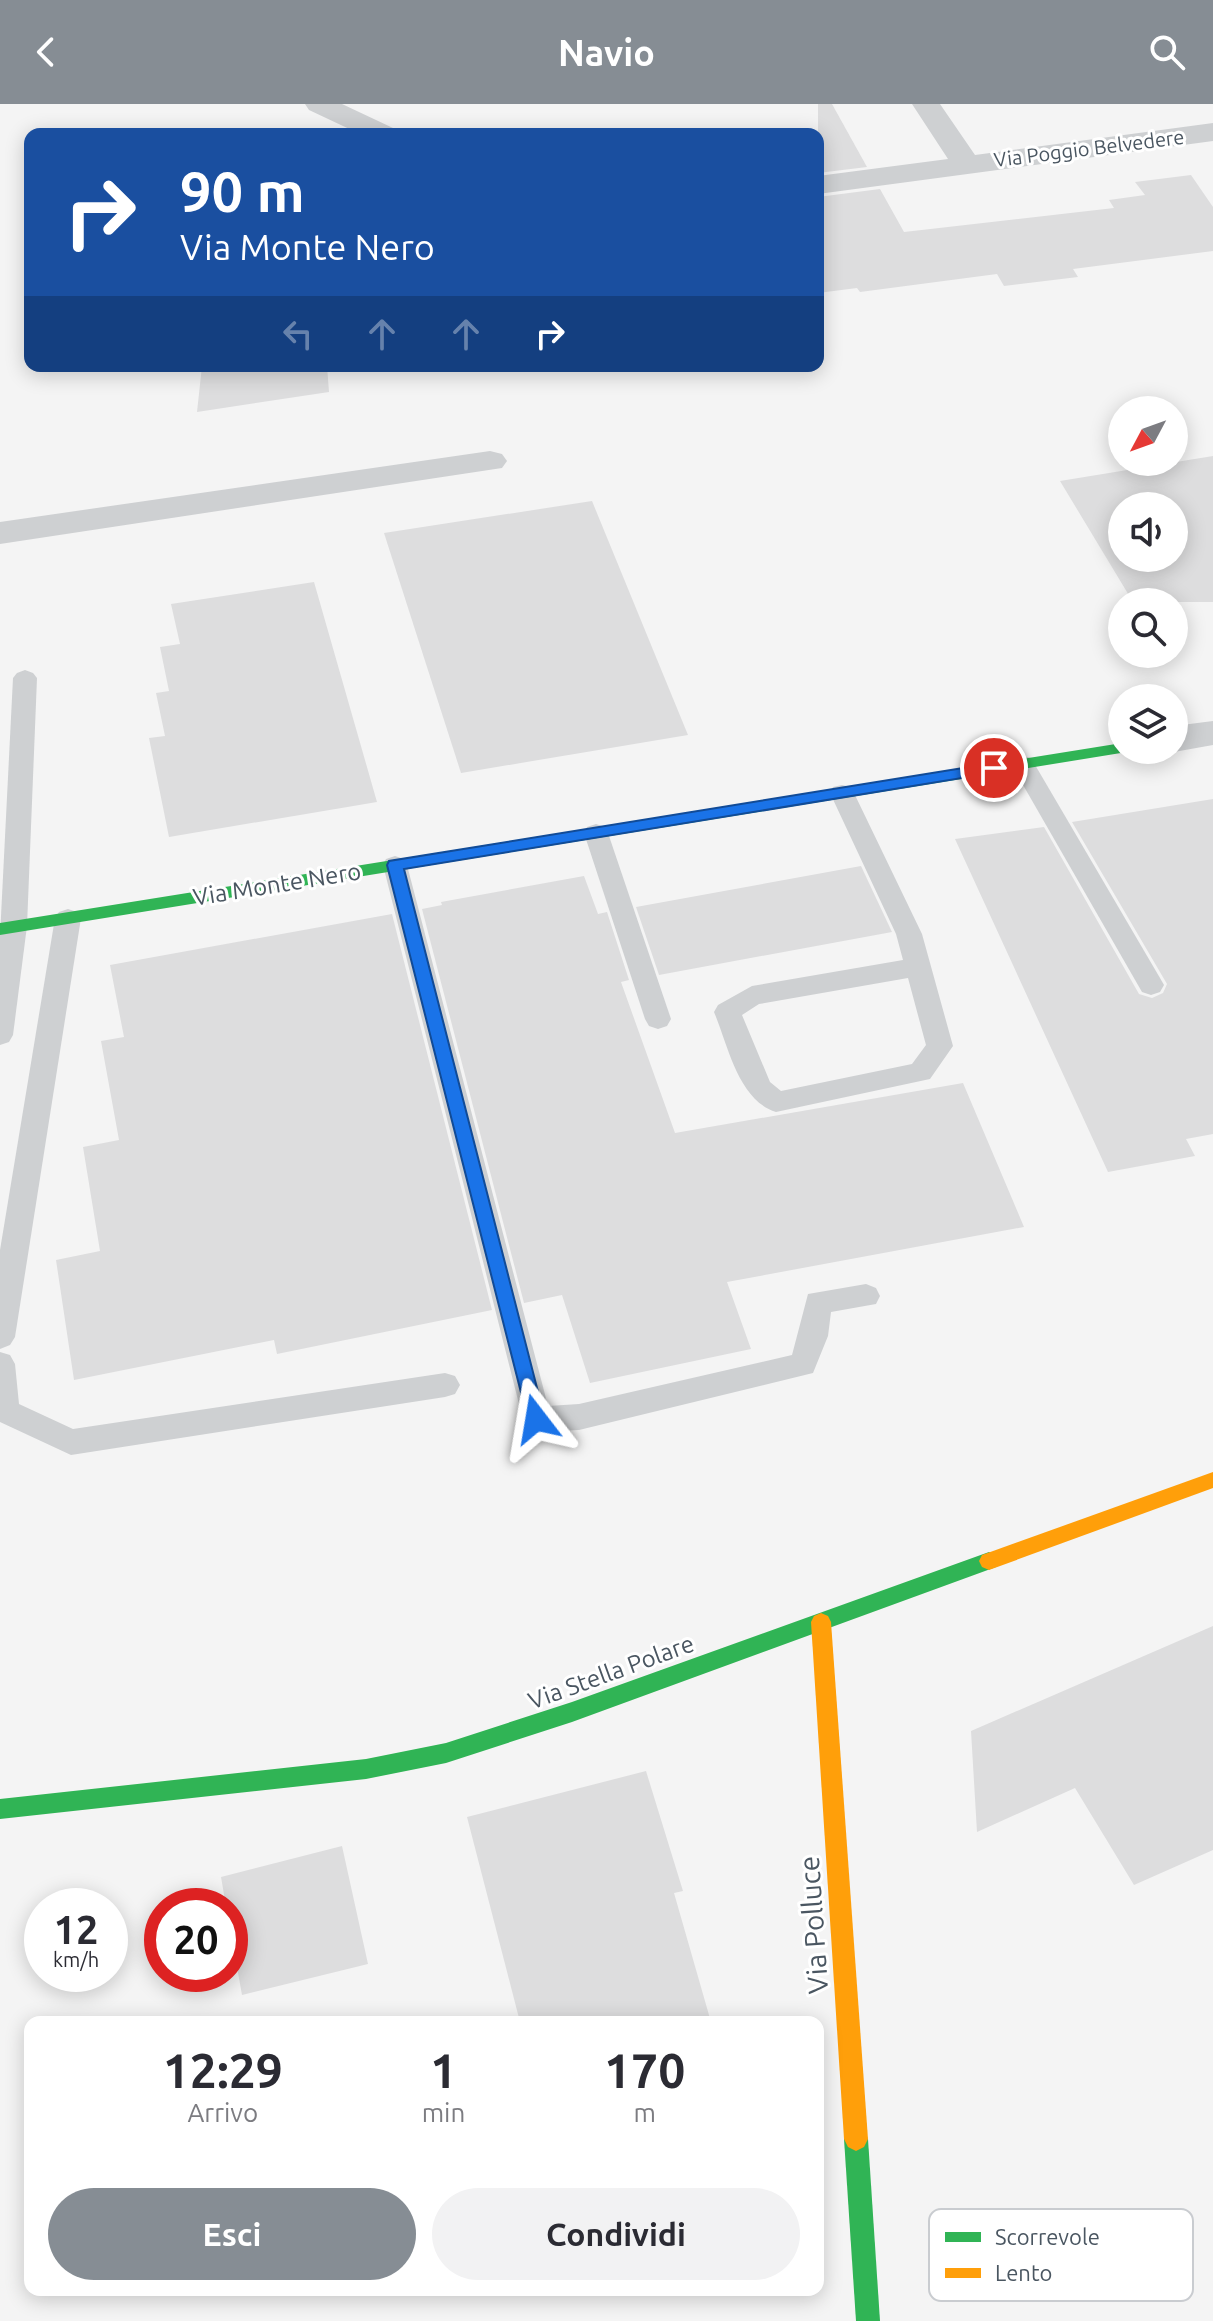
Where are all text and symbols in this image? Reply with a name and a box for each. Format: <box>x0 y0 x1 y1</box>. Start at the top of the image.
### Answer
icon: back <box>24 30 68 74</box>
icon: search <box>1145 30 1189 74</box>
text: Navio <box>558 32 655 73</box>
street label: Via Poggio Belvedere <box>992 125 1186 171</box>
icon: right <box>48 160 152 264</box>
text: 90 m <box>180 160 305 223</box>
text: Via Monte Nero <box>180 226 435 267</box>
icon: left <box>276 312 320 356</box>
icon: ahead <box>360 312 404 356</box>
icon: ahead <box>444 312 488 356</box>
icon: right <box>528 312 572 356</box>
north arrow <box>1108 396 1188 476</box>
map controls <box>1108 396 1188 764</box>
button: sound <box>1108 492 1188 572</box>
button: search <box>1108 588 1188 668</box>
button: layers <box>1108 684 1188 764</box>
pin <box>960 734 1028 802</box>
icon: arrive <box>972 746 1016 790</box>
street label: Via Monte Nero <box>191 857 363 911</box>
position arrow <box>494 1377 578 1461</box>
street label: Via Stella Polare <box>524 1629 698 1715</box>
street label: Via Polluce <box>793 1855 833 1995</box>
speed limit sign: 20 <box>144 1888 248 1992</box>
text: 12 <box>53 1907 99 1952</box>
text: km/h <box>53 1948 99 1971</box>
text: 12:29 <box>163 2043 283 2097</box>
text: 1 <box>430 2043 457 2097</box>
text: 170 <box>604 2043 685 2097</box>
text: Arrivo <box>187 2098 258 2127</box>
text: min <box>422 2098 465 2127</box>
text: m <box>633 2098 656 2127</box>
button: Esci <box>48 2188 416 2280</box>
button: Condividi <box>432 2188 800 2280</box>
legend <box>929 2209 1193 2301</box>
text: Scorrevole <box>995 2224 1100 2249</box>
text: Lento <box>995 2260 1052 2285</box>

